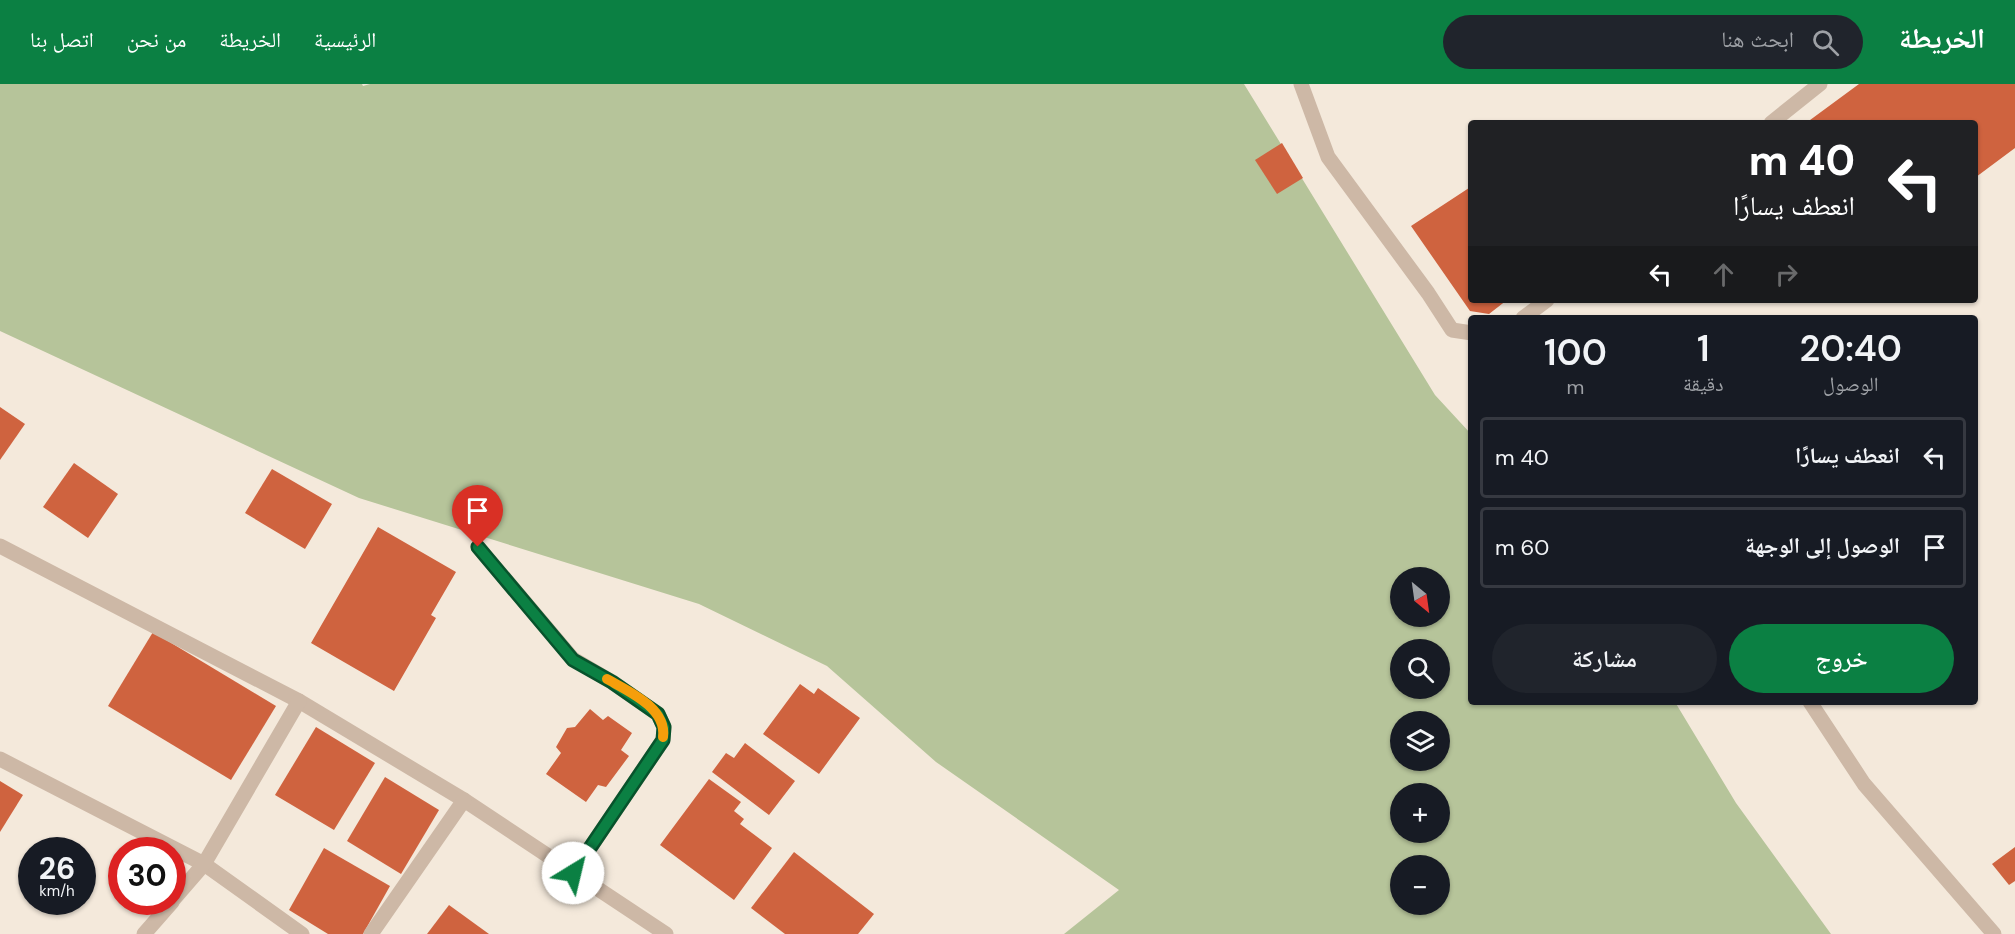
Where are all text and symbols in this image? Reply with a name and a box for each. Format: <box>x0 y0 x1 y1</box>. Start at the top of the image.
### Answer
search box <box>1443 15 1863 69</box>
text: الخريطة <box>1899 20 1985 57</box>
text: ابحث هنا <box>1721 25 1794 54</box>
text: اتصل بنا <box>30 26 94 54</box>
text: من نحن <box>127 26 186 54</box>
text: الخريطة <box>219 26 281 54</box>
text: الرئيسية <box>314 26 376 54</box>
icon: search <box>1809 26 1842 59</box>
text: 40 m <box>1749 133 1855 188</box>
icon: left <box>1876 144 1954 222</box>
text: انعطف يسارًا <box>1733 188 1855 223</box>
icon: left <box>1644 258 1677 291</box>
icon: ahead <box>1707 258 1740 291</box>
icon: right <box>1770 258 1803 291</box>
text: 1 <box>1697 325 1709 372</box>
text: 20:40 <box>1800 325 1902 372</box>
text: 100 <box>1544 329 1607 376</box>
text: دقيقة <box>1683 371 1724 397</box>
text: الوصول <box>1823 371 1878 397</box>
text: m <box>1567 374 1584 400</box>
text: انعطف يسارًا <box>1795 441 1900 470</box>
icon: left <box>1918 441 1951 474</box>
text: 40 m <box>1495 443 1549 472</box>
pin <box>452 485 503 547</box>
icon: arrive <box>461 494 494 527</box>
text: الوصول إلى الوجهة <box>1745 531 1900 560</box>
icon: arrive <box>1918 531 1951 564</box>
text: 60 m <box>1495 533 1549 562</box>
north arrow <box>1390 567 1450 627</box>
map controls <box>1390 567 1450 915</box>
button: مشاركة <box>1492 624 1717 693</box>
button: خروج <box>1729 624 1954 693</box>
button: search <box>1390 639 1450 699</box>
button: layers <box>1390 711 1450 771</box>
button: + <box>1390 783 1450 843</box>
speed limit sign: 30 <box>108 837 186 915</box>
position arrow <box>541 841 605 905</box>
text: 26 <box>39 849 75 888</box>
button: − <box>1390 855 1450 915</box>
text: km/h <box>39 881 75 901</box>

